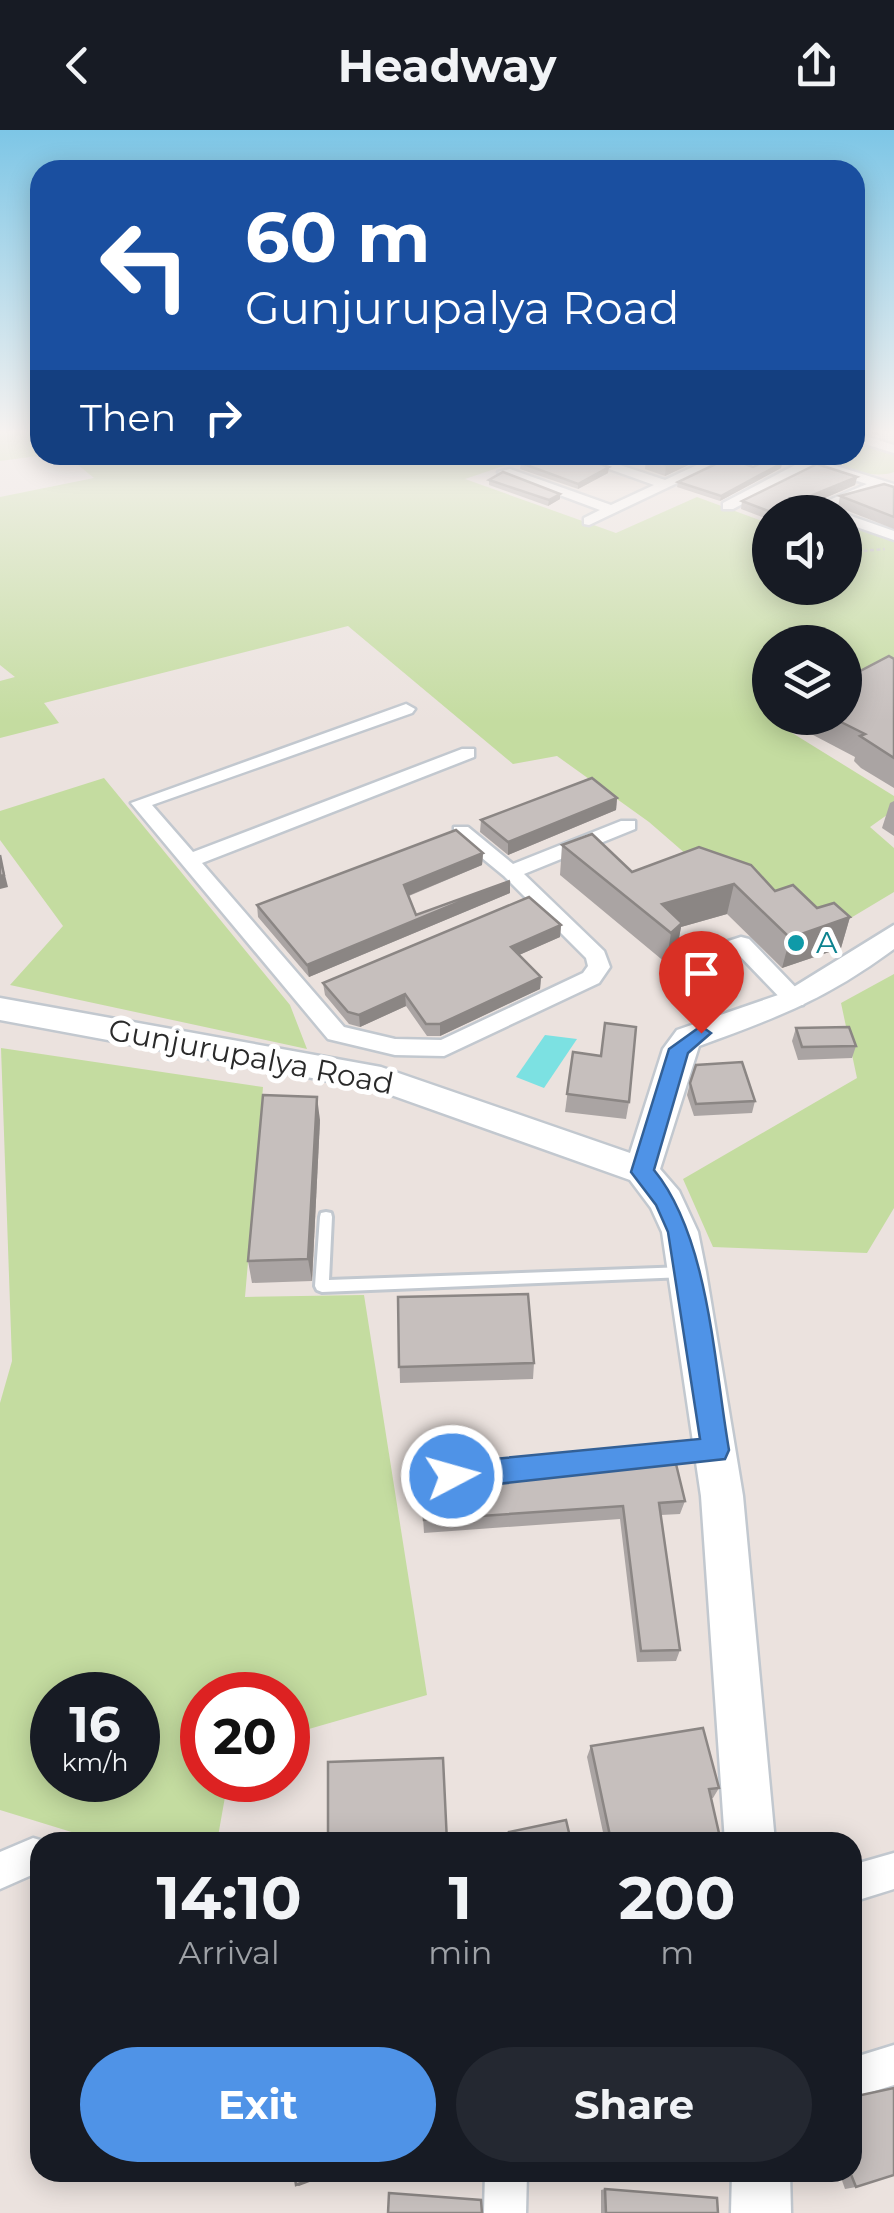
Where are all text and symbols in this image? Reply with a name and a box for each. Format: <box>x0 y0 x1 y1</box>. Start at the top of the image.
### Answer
icon: back <box>50 38 105 93</box>
text: Headway <box>338 38 556 93</box>
icon: share <box>789 38 844 93</box>
text: 60 m <box>245 194 430 280</box>
icon: left <box>80 200 210 330</box>
text: Gunjurupalya Road <box>245 280 680 335</box>
icon: right <box>196 390 251 445</box>
text: Then <box>80 394 176 441</box>
map controls <box>752 495 862 735</box>
button: sound <box>752 495 862 605</box>
button: layers <box>752 625 862 735</box>
place label: A <box>816 924 838 961</box>
pin <box>659 931 744 1034</box>
marker: A <box>785 932 807 954</box>
icon: arrive <box>674 946 729 1001</box>
street label: Gunjurupalya Road <box>105 1011 397 1102</box>
position arrow <box>400 1424 504 1528</box>
speed limit sign: 20 <box>180 1672 310 1802</box>
text: 16 <box>69 1694 121 1755</box>
text: km/h <box>62 1747 128 1777</box>
text: 14:10 <box>156 1861 302 1934</box>
text: 1 <box>448 1861 472 1934</box>
text: 200 <box>619 1861 736 1934</box>
text: Arrival <box>179 1933 280 1972</box>
text: min <box>428 1933 492 1972</box>
text: m <box>660 1933 694 1972</box>
button: Exit <box>80 2047 436 2162</box>
button: Share <box>456 2047 812 2162</box>

